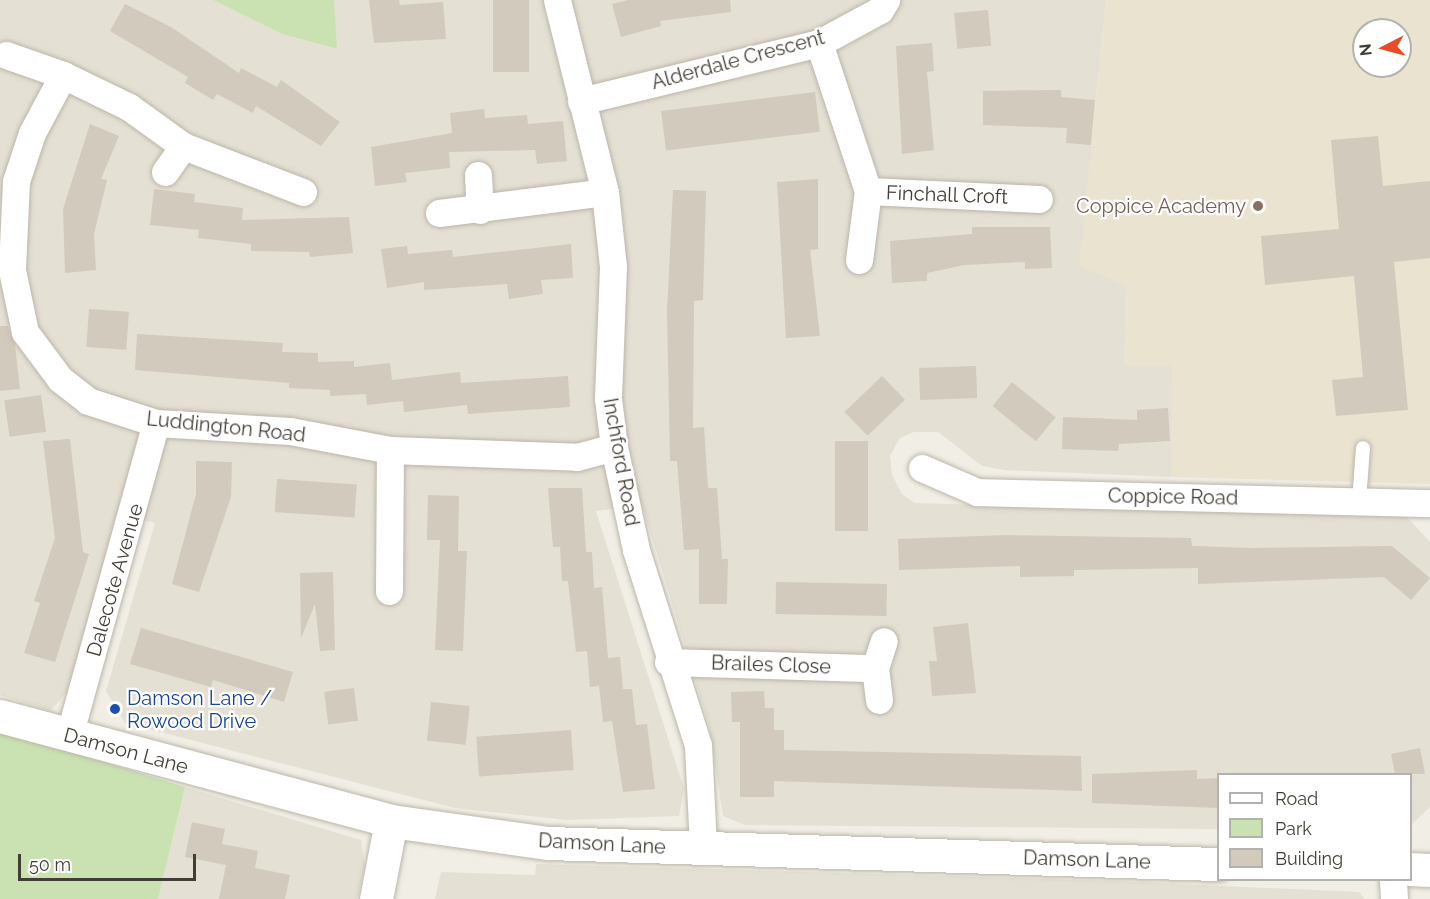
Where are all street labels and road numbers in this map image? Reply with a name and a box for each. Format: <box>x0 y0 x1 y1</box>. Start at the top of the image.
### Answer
street label: Alderdale Crescent <box>649 25 827 95</box>
street label: Finchall Croft <box>885 181 1009 209</box>
street label: Inchford Road <box>598 396 644 528</box>
street label: Luddington Road <box>145 407 307 447</box>
street label: Coppice Road <box>1108 484 1238 510</box>
street label: Dalecote Avenue <box>82 501 148 659</box>
street label: Brailes Close <box>711 651 831 679</box>
street label: Damson Lane <box>61 723 191 779</box>
street label: Damson Lane <box>538 829 666 859</box>
street label: Damson Lane <box>1023 846 1151 874</box>

